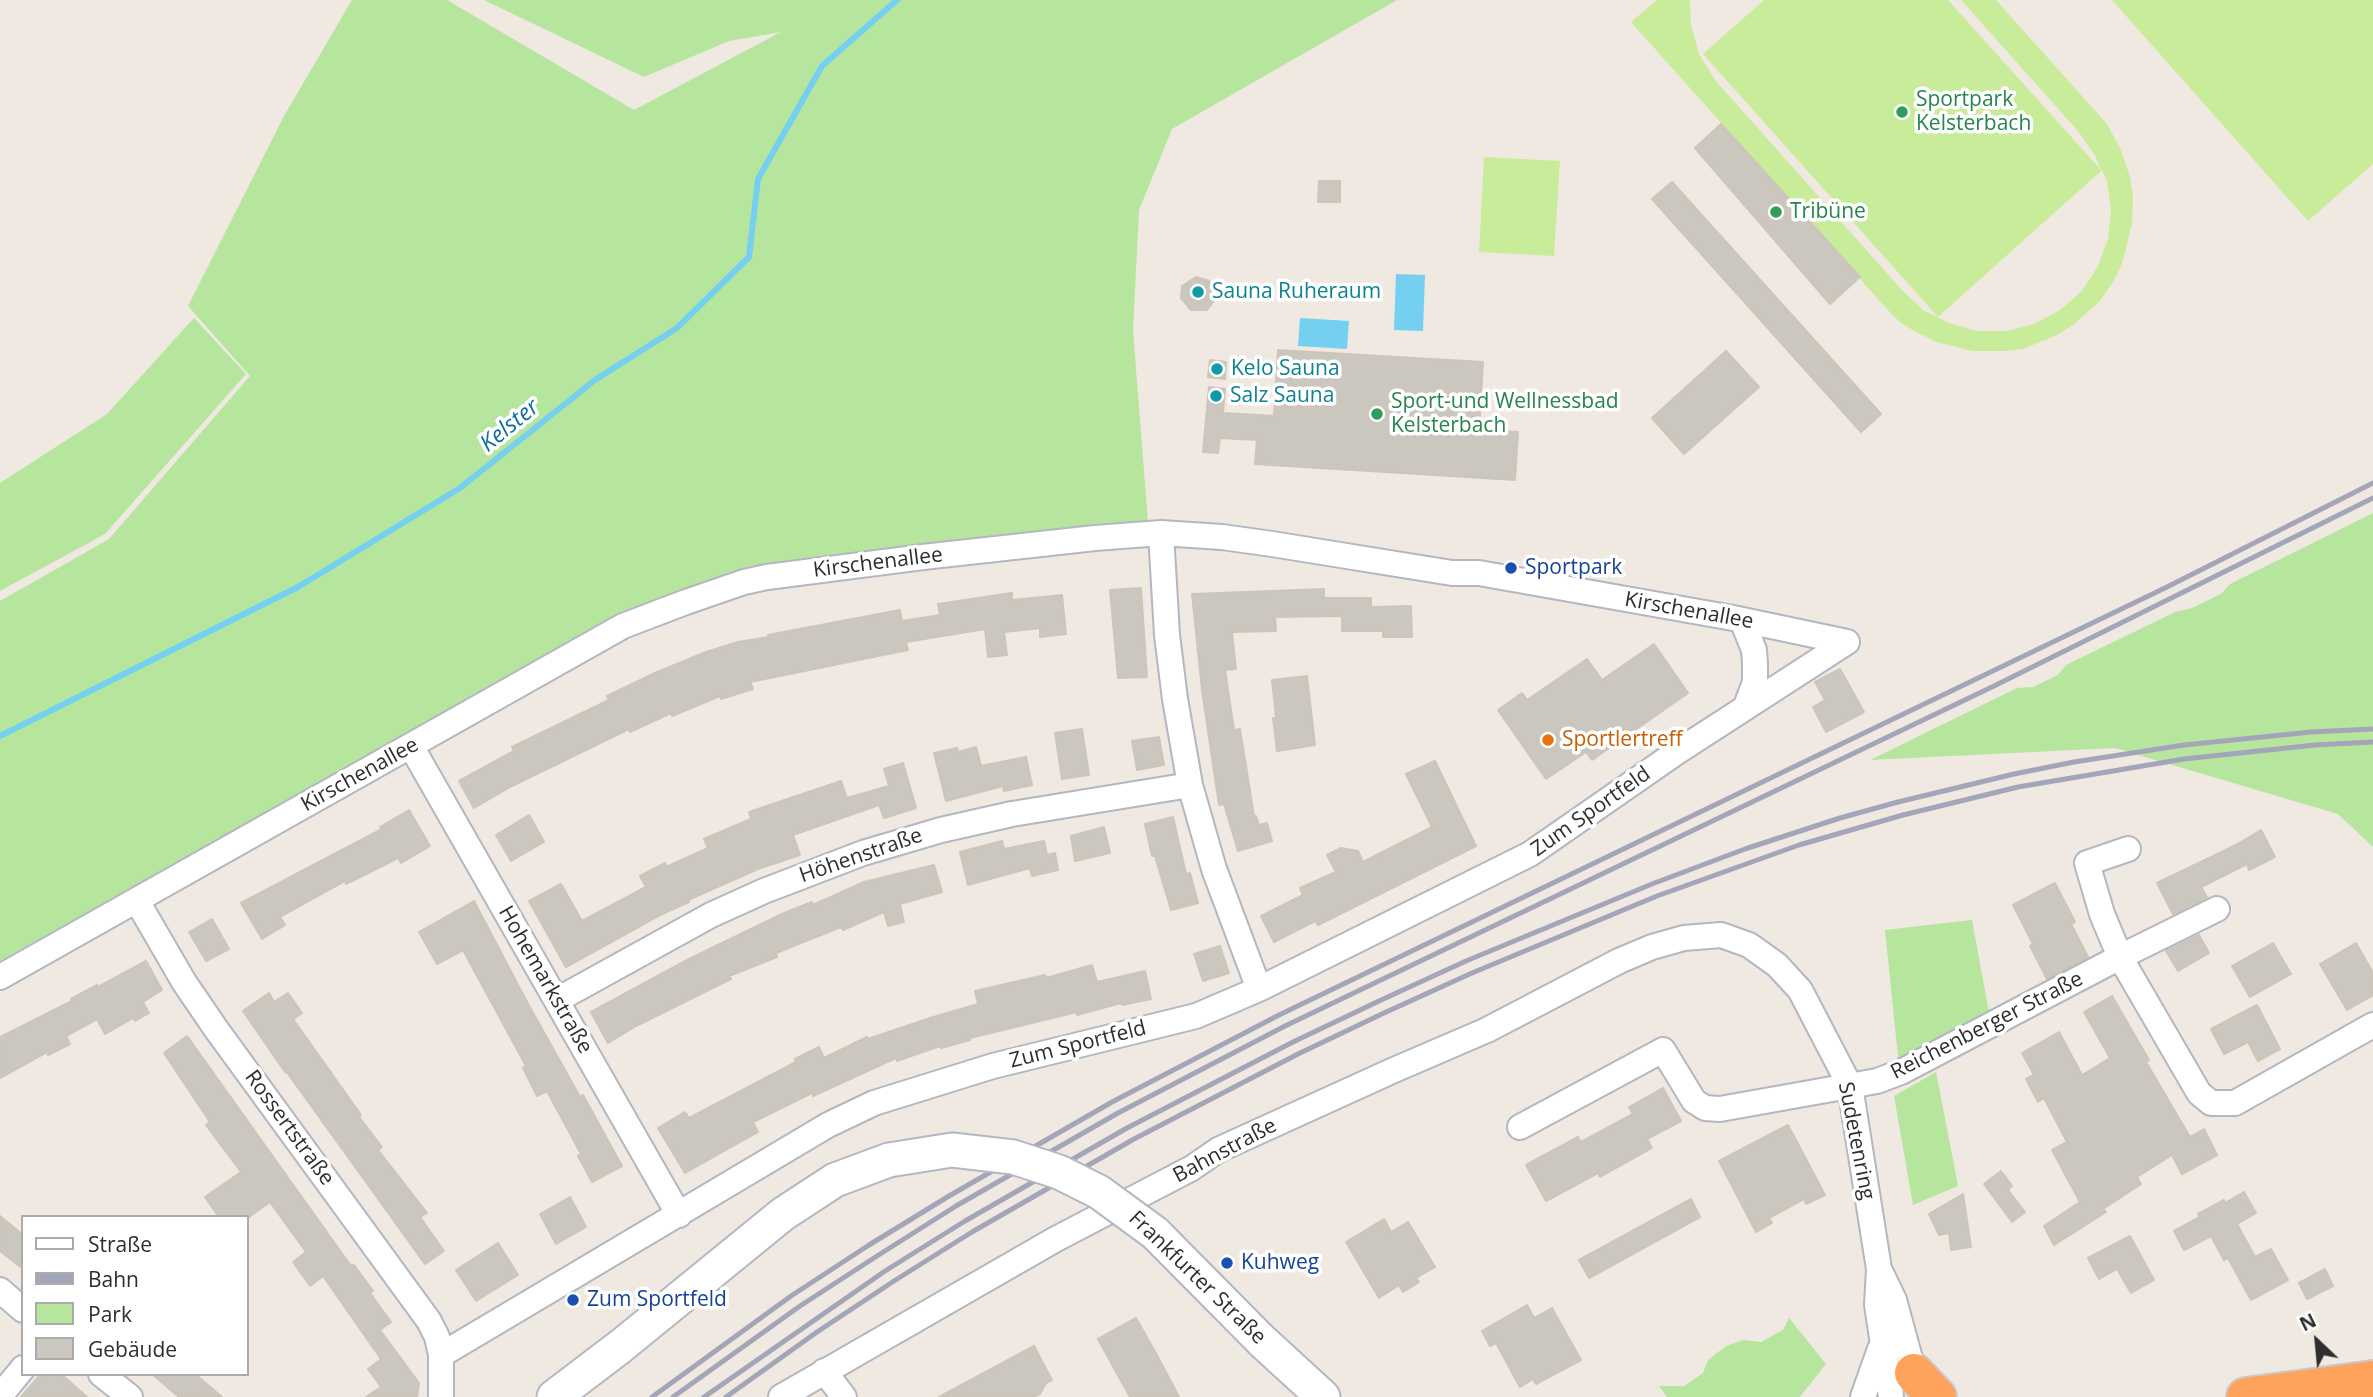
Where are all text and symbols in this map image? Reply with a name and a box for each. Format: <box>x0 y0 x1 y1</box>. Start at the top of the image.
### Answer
place label: Sportpark Kelsterbach <box>1916 87 2031 137</box>
marker: Sportpark Kelsterbach <box>1894 104 1910 120</box>
place label: Tribüne <box>1790 199 1866 225</box>
marker: Tribüne <box>1768 204 1784 220</box>
place label: Sauna Ruheraum <box>1212 279 1381 305</box>
marker: Sauna Ruheraum <box>1190 284 1206 300</box>
place label: Kelo Sauna <box>1231 356 1340 382</box>
marker: Kelo Sauna <box>1209 361 1225 377</box>
place label: Salz Sauna <box>1230 383 1334 409</box>
marker: Salz Sauna <box>1208 388 1224 404</box>
place label: Sport-und Wellnessbad Kelsterbach <box>1391 389 1619 439</box>
water label: Kelster <box>475 394 545 458</box>
marker: Sport-und Wellnessbad Kelsterbach <box>1369 406 1385 422</box>
street label: Kirschenallee <box>812 543 944 583</box>
place label: Sportpark <box>1525 555 1622 581</box>
marker: Sportpark <box>1503 560 1519 576</box>
street label: Kirschenallee <box>1623 587 1755 635</box>
place label: Sportlertreff <box>1562 727 1683 753</box>
street label: Kirschenallee <box>297 732 423 818</box>
marker: Sportlertreff <box>1540 732 1556 748</box>
street label: Zum Sportfeld <box>1526 762 1656 862</box>
street label: Höhenstraße <box>796 823 926 889</box>
street label: Hohemarkstraße <box>493 902 597 1058</box>
street label: Reichenberger Straße <box>1887 967 2087 1085</box>
street label: Zum Sportfeld <box>1007 1016 1149 1074</box>
street label: Rossertstraße <box>239 1066 339 1190</box>
street label: Sudetenring <box>1832 1080 1880 1202</box>
street label: Bahnstraße <box>1169 1113 1281 1189</box>
street label: Frankfurter Straße <box>1123 1206 1271 1350</box>
legend <box>21 1215 248 1376</box>
text: Straße <box>88 1230 152 1258</box>
place label: Kuhweg <box>1241 1250 1319 1276</box>
marker: Kuhweg <box>1219 1255 1235 1271</box>
text: Bahn <box>88 1265 139 1293</box>
place label: Zum Sportfeld <box>587 1287 727 1313</box>
marker: Zum Sportfeld <box>565 1292 581 1308</box>
text: Park <box>88 1300 132 1328</box>
north arrow <box>2282 1306 2352 1376</box>
text: N <box>2295 1307 2320 1337</box>
text: Gebäude <box>88 1335 177 1363</box>

